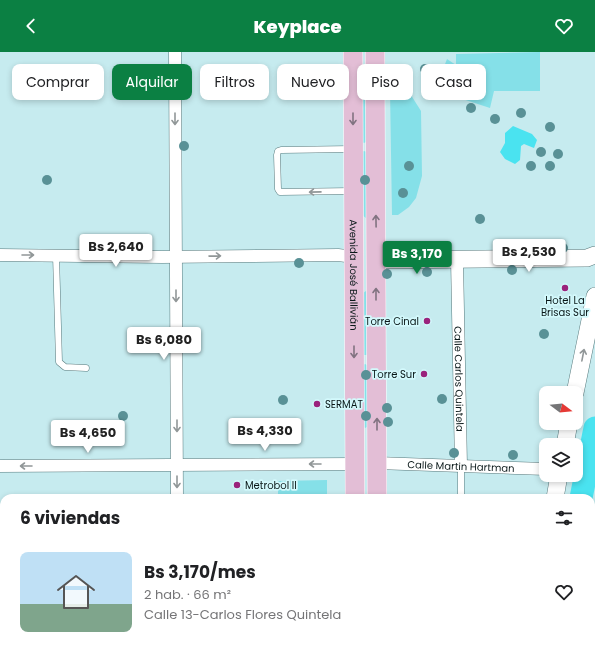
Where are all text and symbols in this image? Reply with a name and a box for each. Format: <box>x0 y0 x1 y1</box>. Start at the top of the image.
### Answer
text: Keyplace <box>254 14 341 39</box>
icon: back <box>20 15 42 37</box>
icon: heart <box>553 15 575 37</box>
chip: Comprar <box>12 64 104 100</box>
chip: Alquilar <box>112 64 192 100</box>
chip: Filtros <box>200 64 269 100</box>
chip: Nuevo <box>277 64 349 100</box>
chip: Piso <box>357 64 413 100</box>
chip: Casa <box>421 64 486 100</box>
one-way arrow <box>171 112 179 125</box>
one-way arrow <box>349 112 357 125</box>
one-way arrow <box>309 188 322 196</box>
one-way arrow <box>373 215 380 228</box>
street label: Avenida José Ballivián <box>346 219 362 331</box>
pin: Bs 2,640 <box>75 234 157 268</box>
text: Bs 2,640 <box>88 237 144 256</box>
pin: Bs 2,530 <box>488 239 570 273</box>
pin: Bs 3,170 <box>376 241 458 275</box>
text: Bs 2,530 <box>502 242 556 261</box>
text: Bs 3,170 <box>392 244 442 263</box>
one-way arrow <box>21 251 34 259</box>
one-way arrow <box>208 252 221 260</box>
marker: Hotel La Brisas Sur <box>560 283 570 293</box>
one-way arrow <box>372 288 380 301</box>
one-way arrow <box>172 289 179 302</box>
place label: Hotel La Brisas Sur <box>541 293 589 320</box>
place label: Torre Cinal <box>365 314 419 329</box>
marker: Torre Cinal <box>422 316 432 326</box>
street label: Calle Carlos Quintela <box>451 326 468 432</box>
pin: Bs 6,080 <box>123 327 205 361</box>
text: Bs 6,080 <box>136 330 192 349</box>
one-way arrow <box>350 345 358 358</box>
one-way arrow <box>579 349 587 362</box>
place label: Torre Sur <box>372 367 416 382</box>
marker: Torre Sur <box>419 369 429 379</box>
north arrow <box>539 386 583 430</box>
map controls <box>539 386 583 482</box>
place label: SERMAT <box>325 397 363 412</box>
marker: SERMAT <box>312 399 322 409</box>
pin: Bs 4,330 <box>224 418 306 452</box>
one-way arrow <box>373 418 381 431</box>
one-way arrow <box>173 419 181 432</box>
pin: Bs 4,650 <box>47 420 129 454</box>
text: Bs 4,330 <box>237 421 293 440</box>
text: Bs 4,650 <box>60 423 116 442</box>
button: layers <box>539 438 583 482</box>
street label: Calle Martin Hartman <box>407 457 515 475</box>
one-way arrow <box>309 460 322 468</box>
one-way arrow <box>20 462 33 470</box>
one-way arrow <box>173 475 181 488</box>
place label: Metrobol II <box>245 478 297 493</box>
marker: Metrobol II <box>232 480 242 490</box>
text: 6 viviendas <box>20 506 120 530</box>
icon: filters <box>553 507 575 529</box>
text: Bs 3,170/mes <box>144 560 256 584</box>
icon: home <box>52 568 100 616</box>
icon: heart <box>553 581 575 603</box>
text: 2 hab. · 66 m² <box>144 585 231 604</box>
text: Calle 13-Carlos Flores Quintela <box>144 605 341 624</box>

